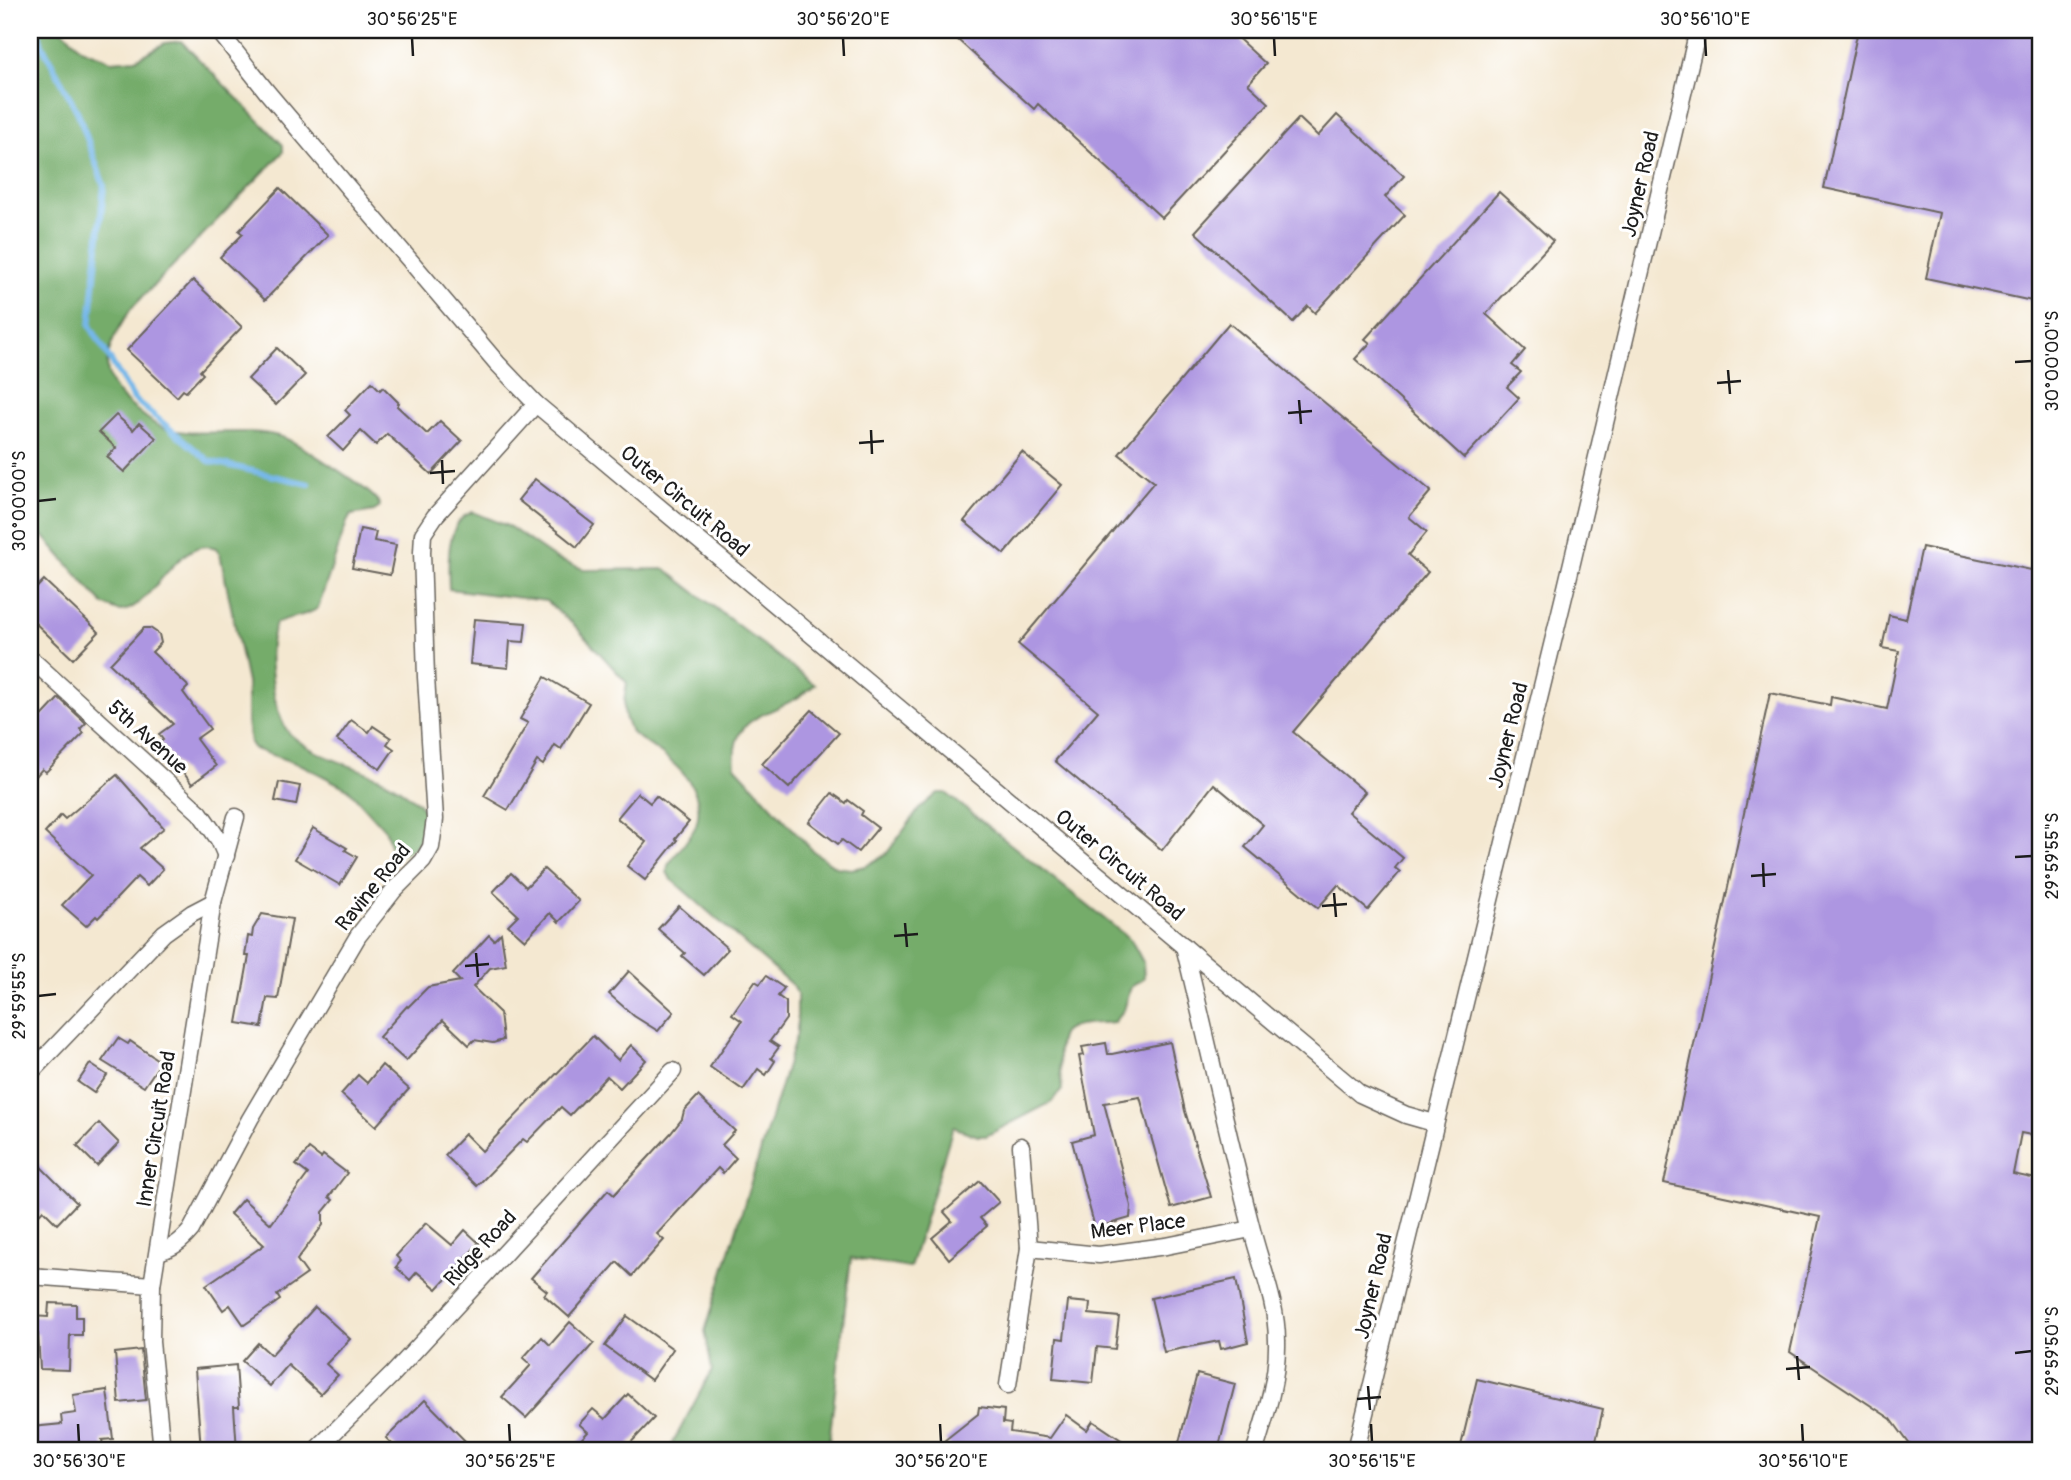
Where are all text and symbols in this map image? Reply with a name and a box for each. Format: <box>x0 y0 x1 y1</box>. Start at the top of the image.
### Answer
text: 30°56'25"E <box>367 8 457 31</box>
text: 30°56'20"E <box>796 8 890 31</box>
text: 30°56'15"E <box>1230 8 1318 31</box>
text: 30°56'10"E <box>1660 8 1750 31</box>
street label: Joyner Road <box>1615 128 1666 240</box>
text: 30°00'00"S <box>2041 311 2064 411</box>
street label: Outer Circuit Road <box>615 439 755 563</box>
text: 30°00'00"S <box>8 451 31 551</box>
street label: Joyner Road <box>1482 679 1535 791</box>
street label: 5th Avenue <box>102 694 194 781</box>
street label: Outer Circuit Road <box>1050 803 1190 927</box>
text: 29°59'55"S <box>2041 812 2064 900</box>
street label: Ravine Road <box>330 838 417 937</box>
text: 29°59'55"S <box>8 952 31 1040</box>
street label: Inner Circuit Road <box>131 1049 182 1209</box>
street label: Ridge Road <box>438 1204 523 1292</box>
street label: Meer Place <box>1089 1207 1188 1246</box>
street label: Joyner Road <box>1348 1230 1399 1342</box>
text: 29°59'50"S <box>2041 1306 2064 1396</box>
text: 30°56'30"E <box>32 1450 126 1473</box>
text: 30°56'25"E <box>465 1450 555 1473</box>
text: 30°56'20"E <box>894 1450 988 1473</box>
text: 30°56'15"E <box>1328 1450 1416 1473</box>
text: 30°56'10"E <box>1758 1450 1848 1473</box>

